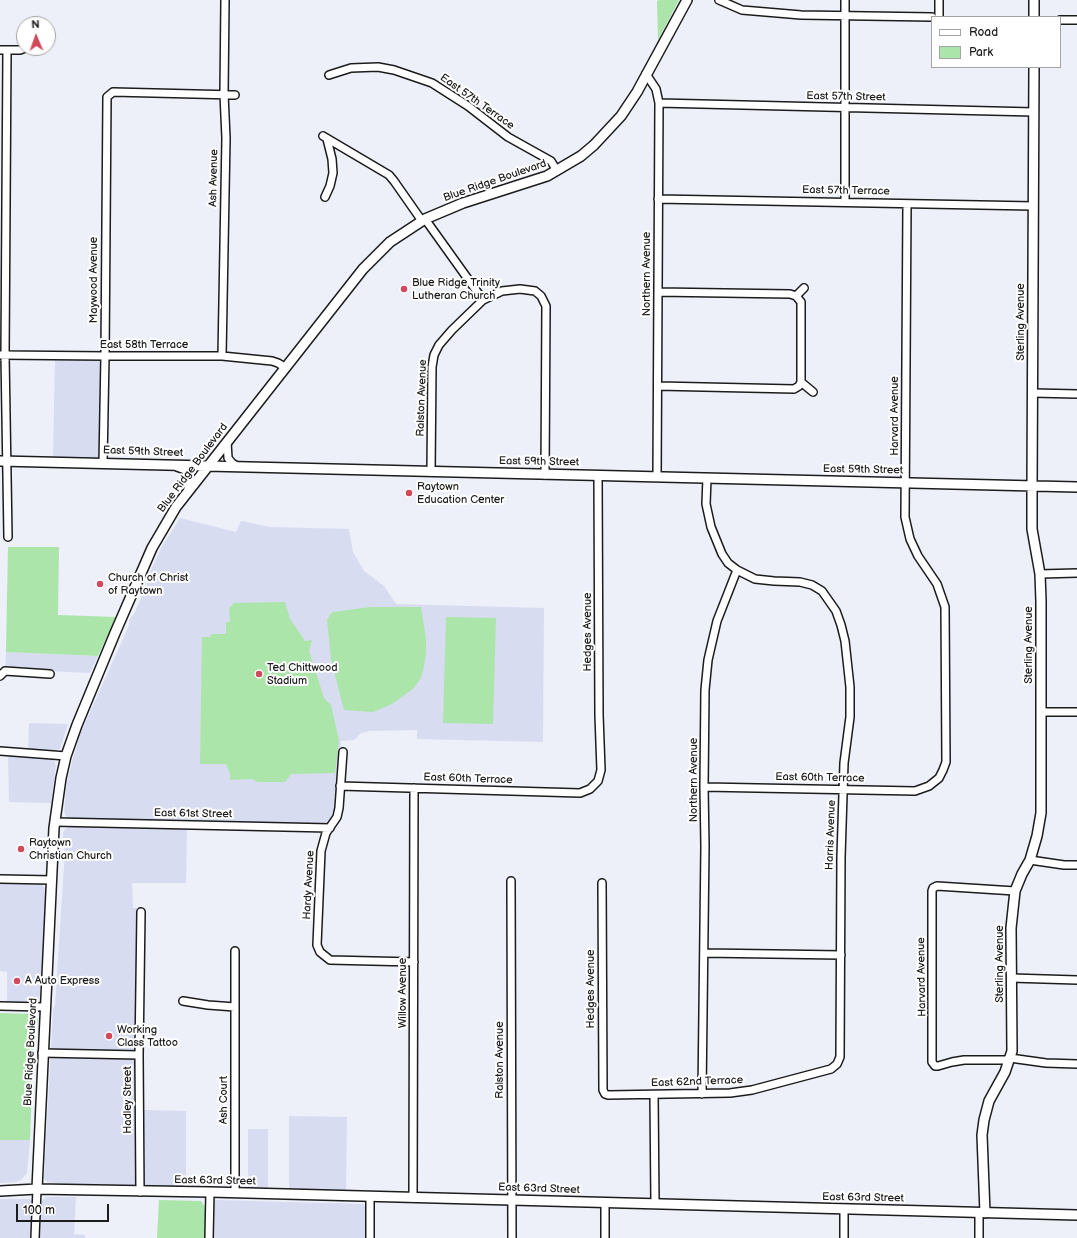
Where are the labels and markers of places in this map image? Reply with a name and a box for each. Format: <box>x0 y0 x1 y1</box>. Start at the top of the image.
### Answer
place label: Blue Ridge Trinity Lutheran Church <box>412 276 500 302</box>
marker: Blue Ridge Trinity Lutheran Church <box>399 284 409 294</box>
place label: Raytown Education Center <box>417 480 504 506</box>
marker: Raytown Education Center <box>404 488 414 498</box>
place label: Church of Christ of Raytown <box>108 571 188 597</box>
marker: Church of Christ of Raytown <box>95 579 105 589</box>
place label: Ted Chittwood Stadium <box>267 661 338 687</box>
marker: Ted Chittwood Stadium <box>254 669 264 679</box>
place label: Raytown Christian Church <box>29 836 112 862</box>
marker: Raytown Christian Church <box>16 844 26 854</box>
place label: A Auto Express <box>25 974 100 988</box>
marker: A Auto Express <box>12 976 22 986</box>
place label: Working Class Tattoo <box>117 1023 178 1049</box>
marker: Working Class Tattoo <box>104 1031 114 1041</box>

